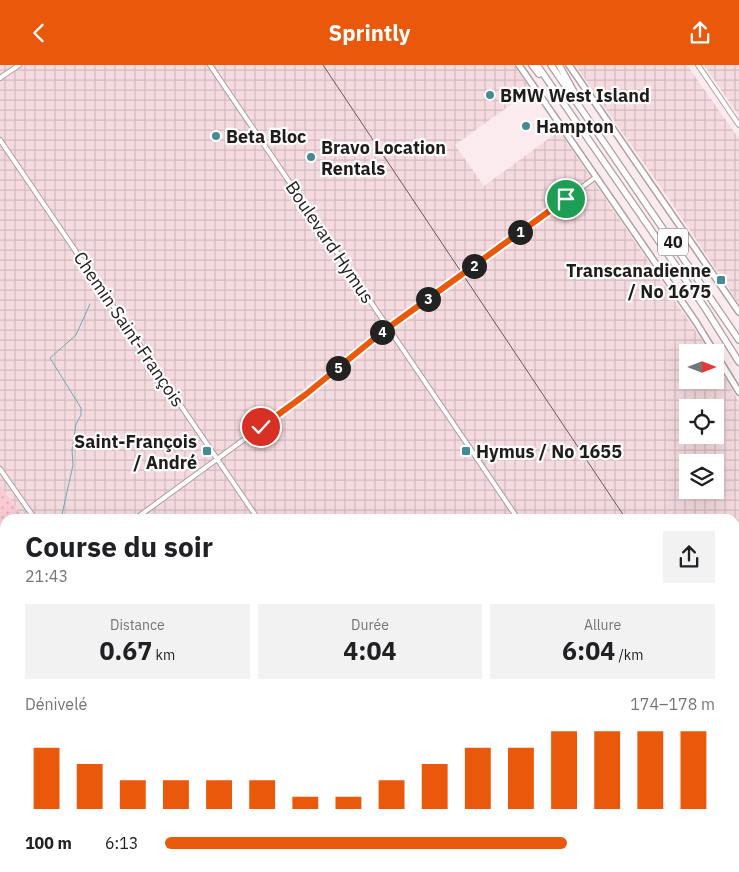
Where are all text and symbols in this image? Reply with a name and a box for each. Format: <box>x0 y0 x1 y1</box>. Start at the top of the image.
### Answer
text: Sprintly <box>328 18 411 47</box>
icon: back <box>25 19 53 47</box>
icon: share <box>686 19 714 47</box>
place label: BMW West Island <box>500 84 650 107</box>
marker: BMW West Island <box>484 89 496 101</box>
place label: Hampton <box>536 115 614 138</box>
marker: Hampton <box>520 120 532 132</box>
place label: Beta Bloc <box>226 125 306 148</box>
marker: Beta Bloc <box>210 130 222 142</box>
place label: Bravo Location Rentals <box>321 136 446 180</box>
marker: Bravo Location Rentals <box>305 151 317 163</box>
street label: Boulevard Hymus <box>281 176 379 308</box>
pin <box>545 178 587 220</box>
icon: arrive <box>552 185 580 213</box>
pin: 1 <box>508 219 532 245</box>
text: 1 <box>516 223 525 241</box>
road number: 40 <box>658 228 688 255</box>
street label: Chemin Saint-François <box>69 247 189 411</box>
pin: 2 <box>462 253 486 279</box>
text: 2 <box>470 257 479 275</box>
place label: Transcanadienne / No 1675 <box>566 259 711 303</box>
marker: Transcanadienne / No 1675 <box>715 274 727 286</box>
pin: 3 <box>416 287 440 311</box>
text: 3 <box>424 290 433 308</box>
pin: 4 <box>370 319 394 345</box>
text: 4 <box>378 323 387 341</box>
north arrow <box>679 344 724 389</box>
map controls <box>679 344 724 499</box>
pin: 5 <box>326 355 350 381</box>
text: 5 <box>334 359 343 377</box>
button: locate <box>679 399 724 444</box>
pin <box>240 406 282 448</box>
icon: check <box>247 413 275 441</box>
place label: Saint-François / André <box>74 430 197 474</box>
place label: Hymus / No 1655 <box>476 440 622 463</box>
marker: Saint-François / André <box>201 445 213 457</box>
marker: Hymus / No 1655 <box>460 445 472 457</box>
button: layers <box>679 454 724 499</box>
text: Course du soir <box>25 528 213 565</box>
button: share <box>663 531 715 583</box>
text: 21:43 <box>25 566 68 586</box>
text: Distance <box>110 616 165 634</box>
text: Durée <box>351 616 389 634</box>
text: Allure <box>584 616 621 634</box>
text: 0.67 <box>99 634 152 667</box>
text: 4:04 <box>343 634 397 667</box>
text: 6:04 <box>562 634 615 667</box>
text: km <box>152 646 175 664</box>
text: /km <box>615 646 643 664</box>
text: Dénivelé <box>25 694 87 714</box>
text: 174–178 m <box>630 694 715 714</box>
text: 100 m <box>25 833 72 853</box>
text: 6:13 <box>105 833 138 853</box>

